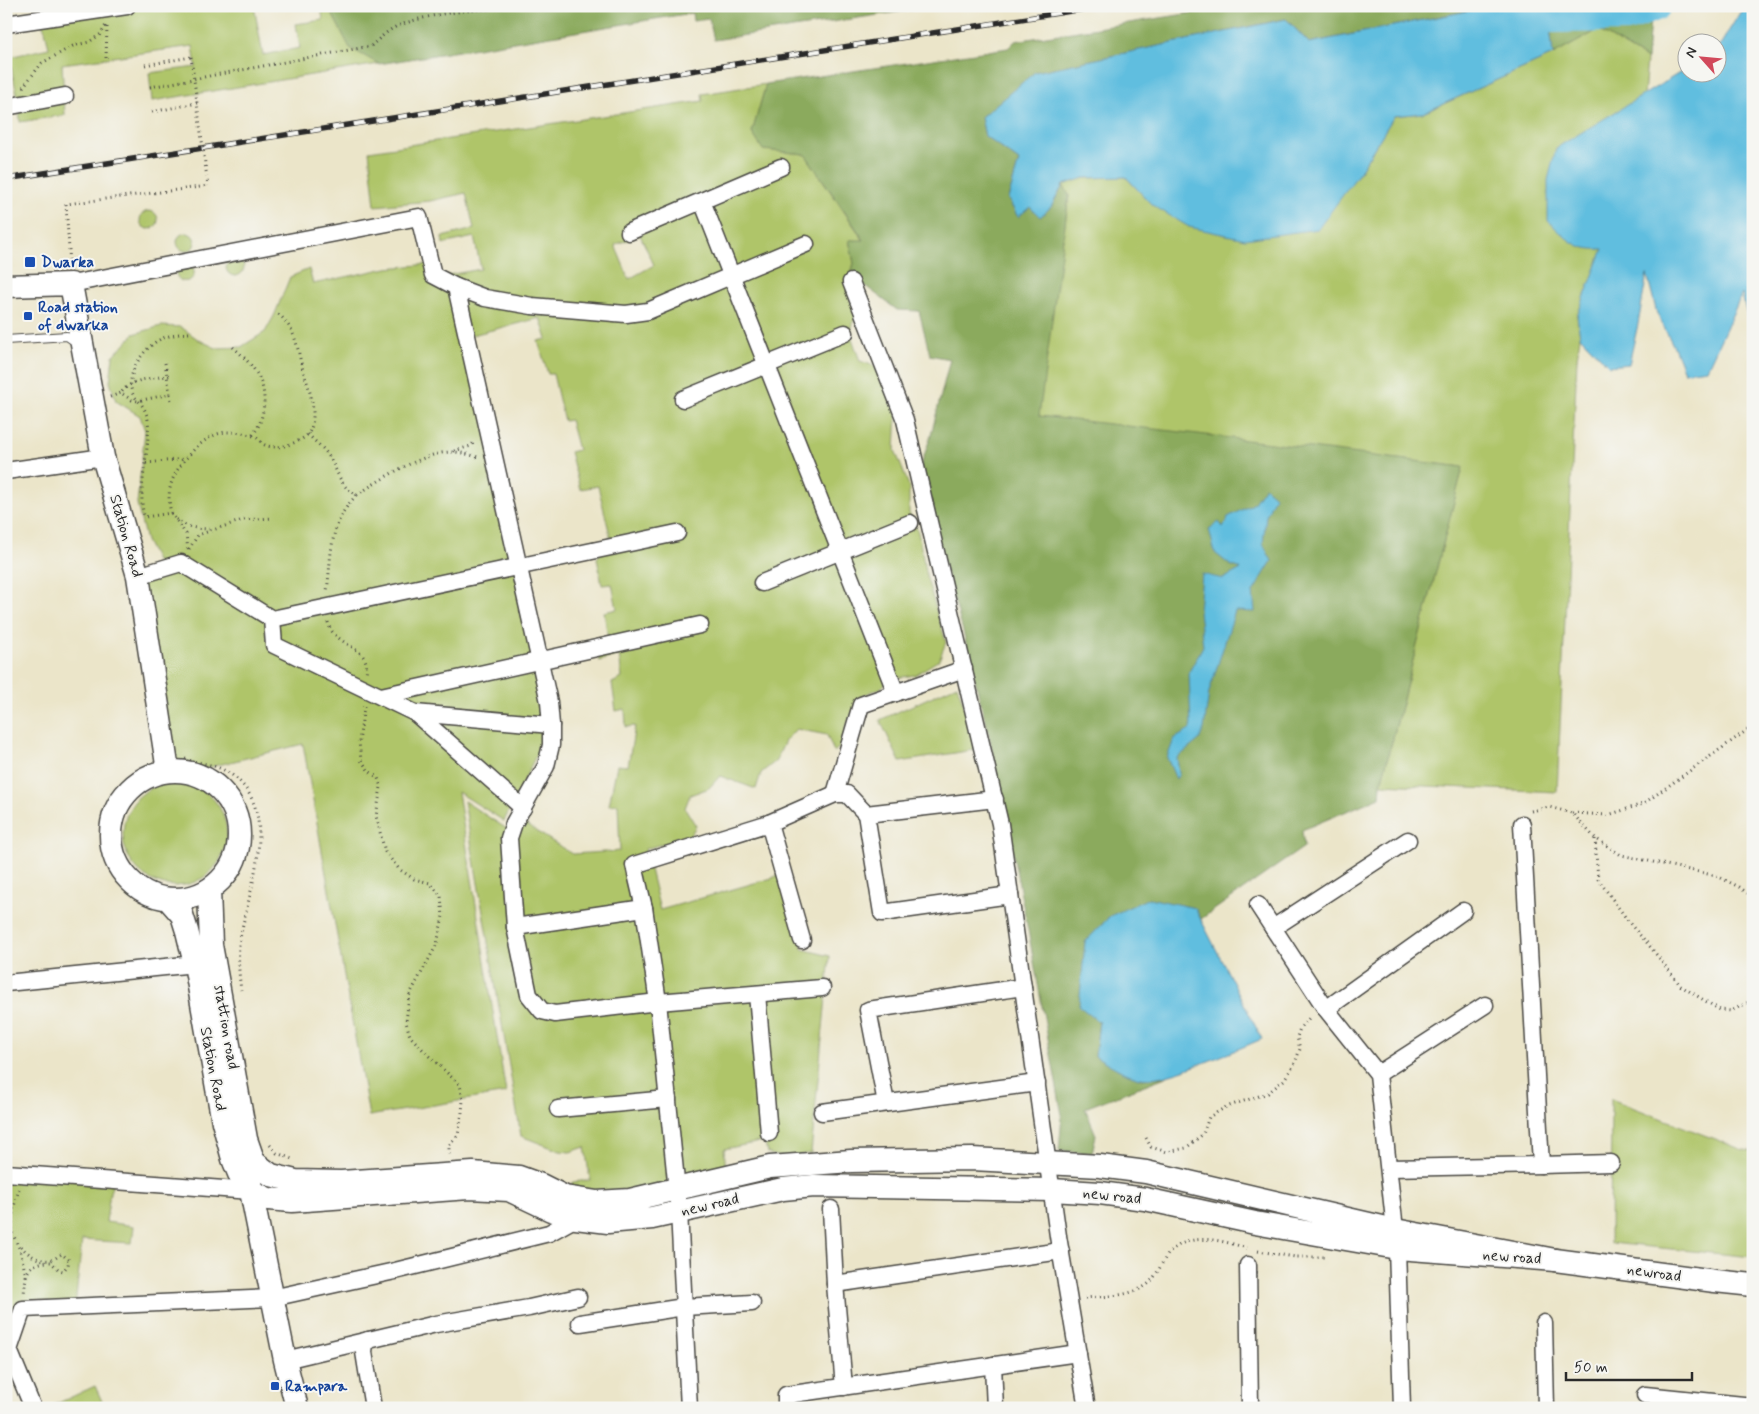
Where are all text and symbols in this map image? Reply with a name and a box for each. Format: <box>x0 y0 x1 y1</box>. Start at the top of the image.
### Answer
north arrow <box>1676 32 1726 82</box>
text: N <box>1681 44 1701 61</box>
place label: Dwarka <box>41 252 94 273</box>
marker: Dwarka <box>23 255 37 269</box>
place label: Road station of dwarka <box>38 297 118 336</box>
marker: Road station of dwarka <box>22 310 34 322</box>
street label: Station Road <box>104 492 148 580</box>
street label: stattion road <box>208 983 244 1071</box>
street label: Station Road <box>195 1025 231 1113</box>
street label: new road <box>1082 1182 1142 1210</box>
street label: new road <box>679 1188 741 1222</box>
street label: new road <box>1482 1244 1542 1270</box>
street label: newroad <box>1625 1259 1683 1287</box>
scale bar <box>1566 1349 1693 1381</box>
text: 50 m <box>1574 1358 1608 1378</box>
place label: Rampara <box>285 1376 348 1397</box>
marker: Rampara <box>269 1380 281 1392</box>

